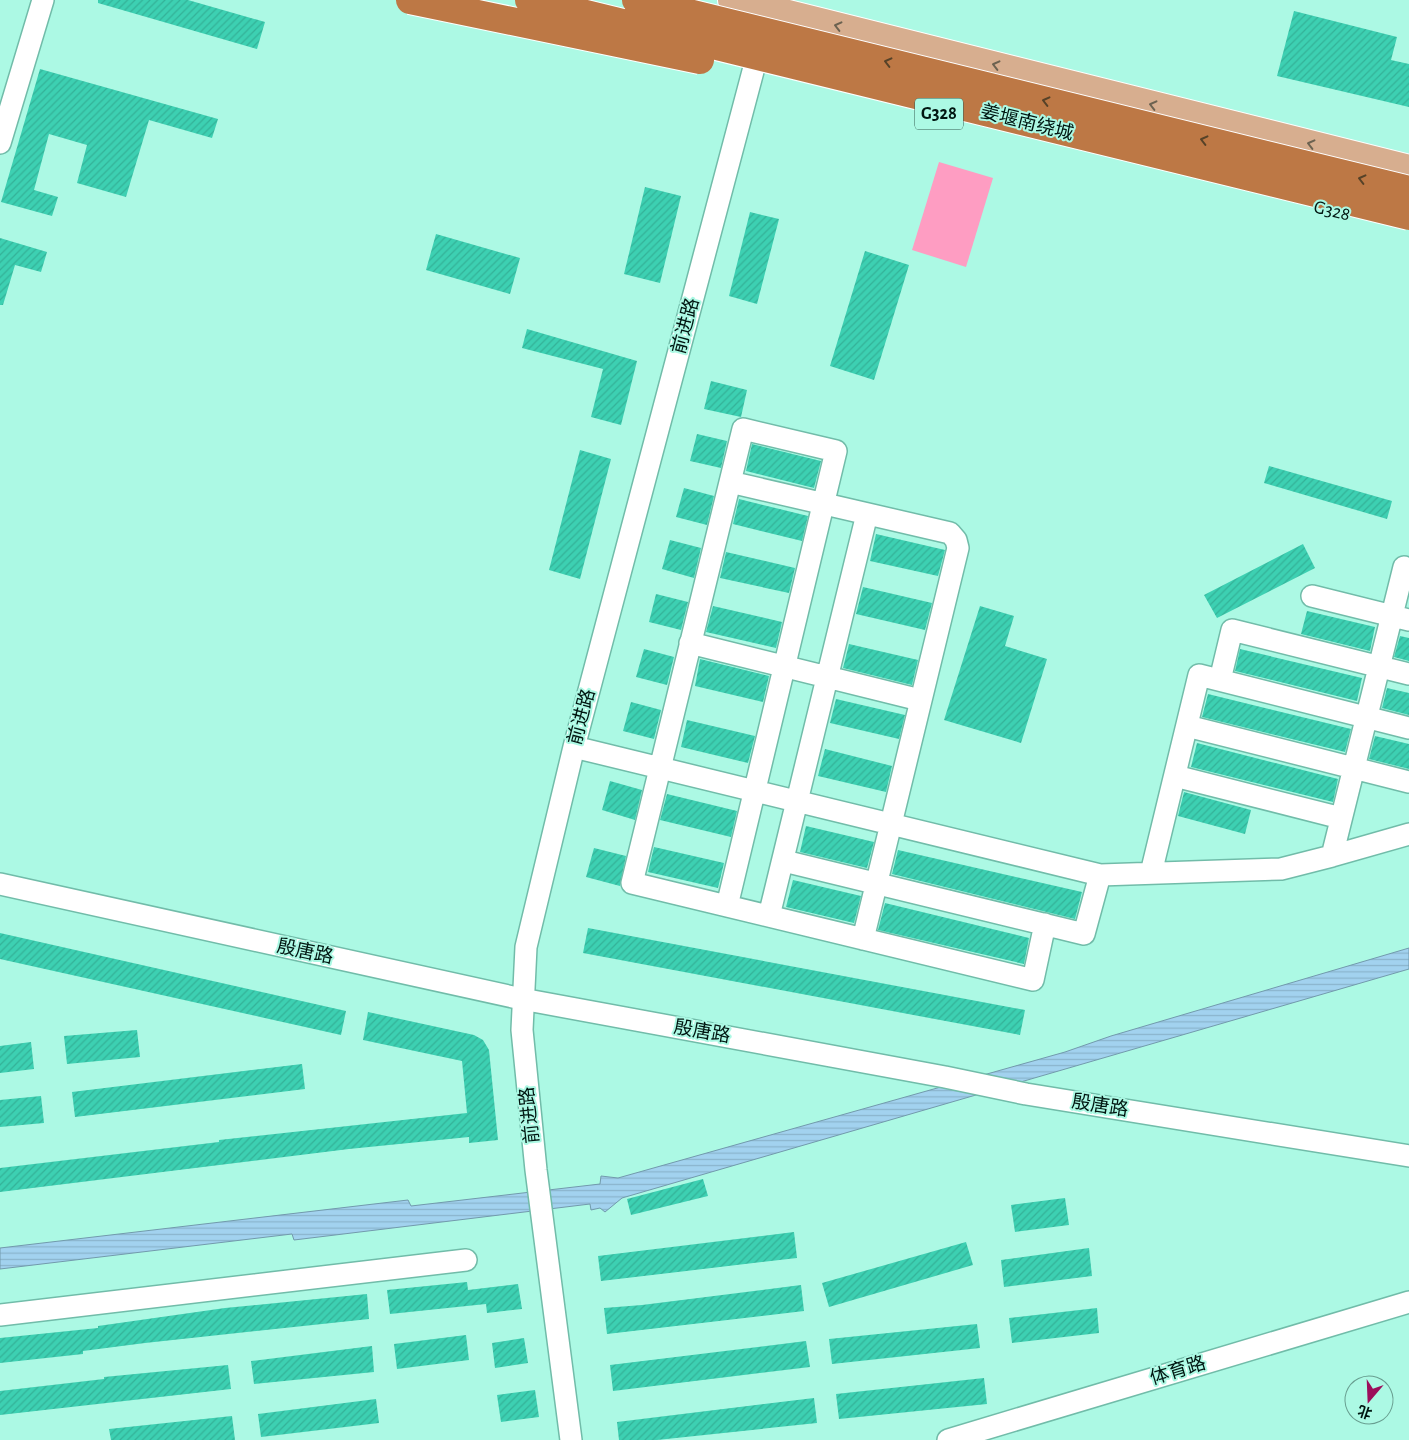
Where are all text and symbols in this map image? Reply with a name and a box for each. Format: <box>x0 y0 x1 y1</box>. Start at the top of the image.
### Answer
one-way arrow <box>834 21 842 31</box>
one-way arrow <box>884 57 893 68</box>
one-way arrow <box>991 60 1000 71</box>
one-way arrow <box>1042 96 1051 107</box>
road number: G328 <box>915 98 963 130</box>
street label: 姜堰南绕城 <box>979 100 1076 144</box>
one-way arrow <box>1149 100 1158 111</box>
one-way arrow <box>1199 135 1208 146</box>
one-way arrow <box>1306 139 1315 150</box>
one-way arrow <box>1357 174 1366 185</box>
street label: G328 <box>1312 197 1352 225</box>
street label: 前进路 <box>668 295 703 356</box>
street label: 前进路 <box>564 686 599 747</box>
street label: 殷唐路 <box>275 935 335 967</box>
street label: 殷唐路 <box>672 1016 732 1046</box>
street label: 前进路 <box>516 1086 542 1145</box>
street label: 殷唐路 <box>1070 1090 1130 1120</box>
street label: 体育路 <box>1147 1352 1208 1388</box>
north arrow <box>1344 1375 1394 1425</box>
text: 北 <box>1356 1402 1374 1421</box>

